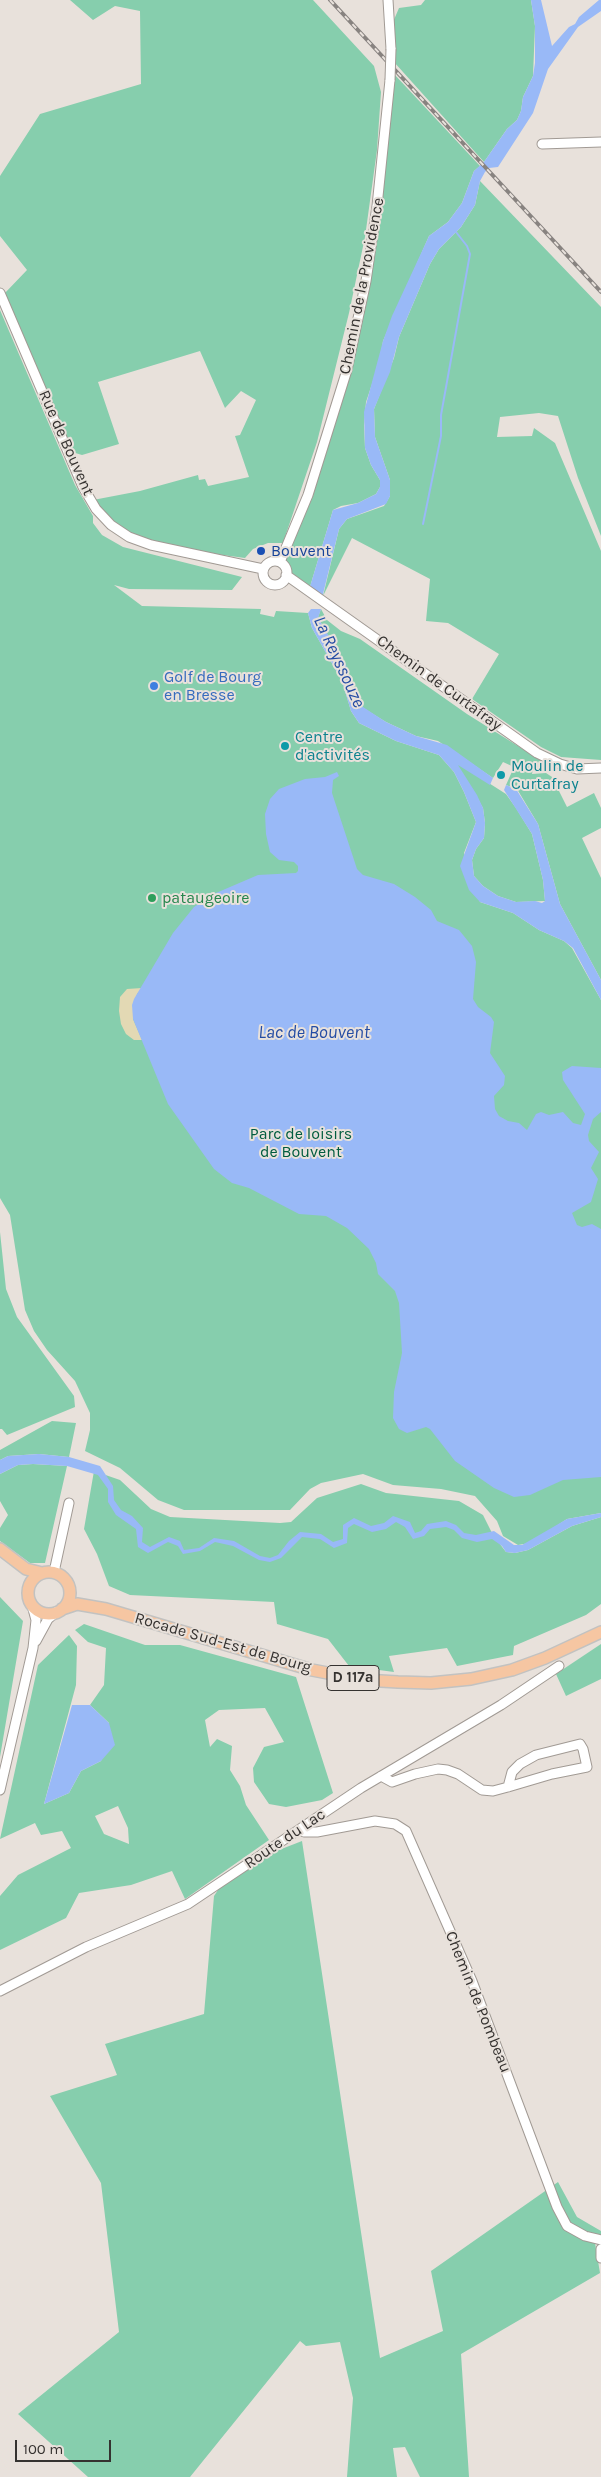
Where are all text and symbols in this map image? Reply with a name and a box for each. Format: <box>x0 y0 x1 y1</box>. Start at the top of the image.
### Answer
street label: Chemin de la Providence <box>335 196 389 376</box>
street label: Rue de Bouvent <box>34 387 98 499</box>
place label: Bouvent <box>271 541 331 561</box>
marker: Bouvent <box>255 545 267 557</box>
water label: La Reyssouze <box>308 613 370 711</box>
street label: Chemin de Curtafray <box>373 631 505 735</box>
place label: Golf de Bourg en Bresse <box>164 667 261 705</box>
marker: Golf de Bourg en Bresse <box>148 680 160 692</box>
place label: Centre d'activités <box>295 727 370 765</box>
marker: Centre d'activités <box>279 740 291 752</box>
place label: Moulin de Curtafray <box>511 756 583 794</box>
marker: Moulin de Curtafray <box>495 769 507 781</box>
place label: pataugeoire <box>162 888 249 908</box>
marker: pataugeoire <box>146 892 158 904</box>
water label: Lac de Bouvent <box>258 1022 370 1044</box>
park label: Parc de loisirs de Bouvent <box>250 1124 352 1162</box>
street label: Rocade Sud-Est de Bourg <box>132 1609 314 1677</box>
road number: D 117a <box>327 1666 379 1690</box>
street label: Route du Lac <box>241 1805 329 1873</box>
street label: Chemin de Pombeau <box>441 1928 515 2076</box>
scale bar <box>18 2430 114 2462</box>
text: 100 m <box>23 2440 63 2458</box>

